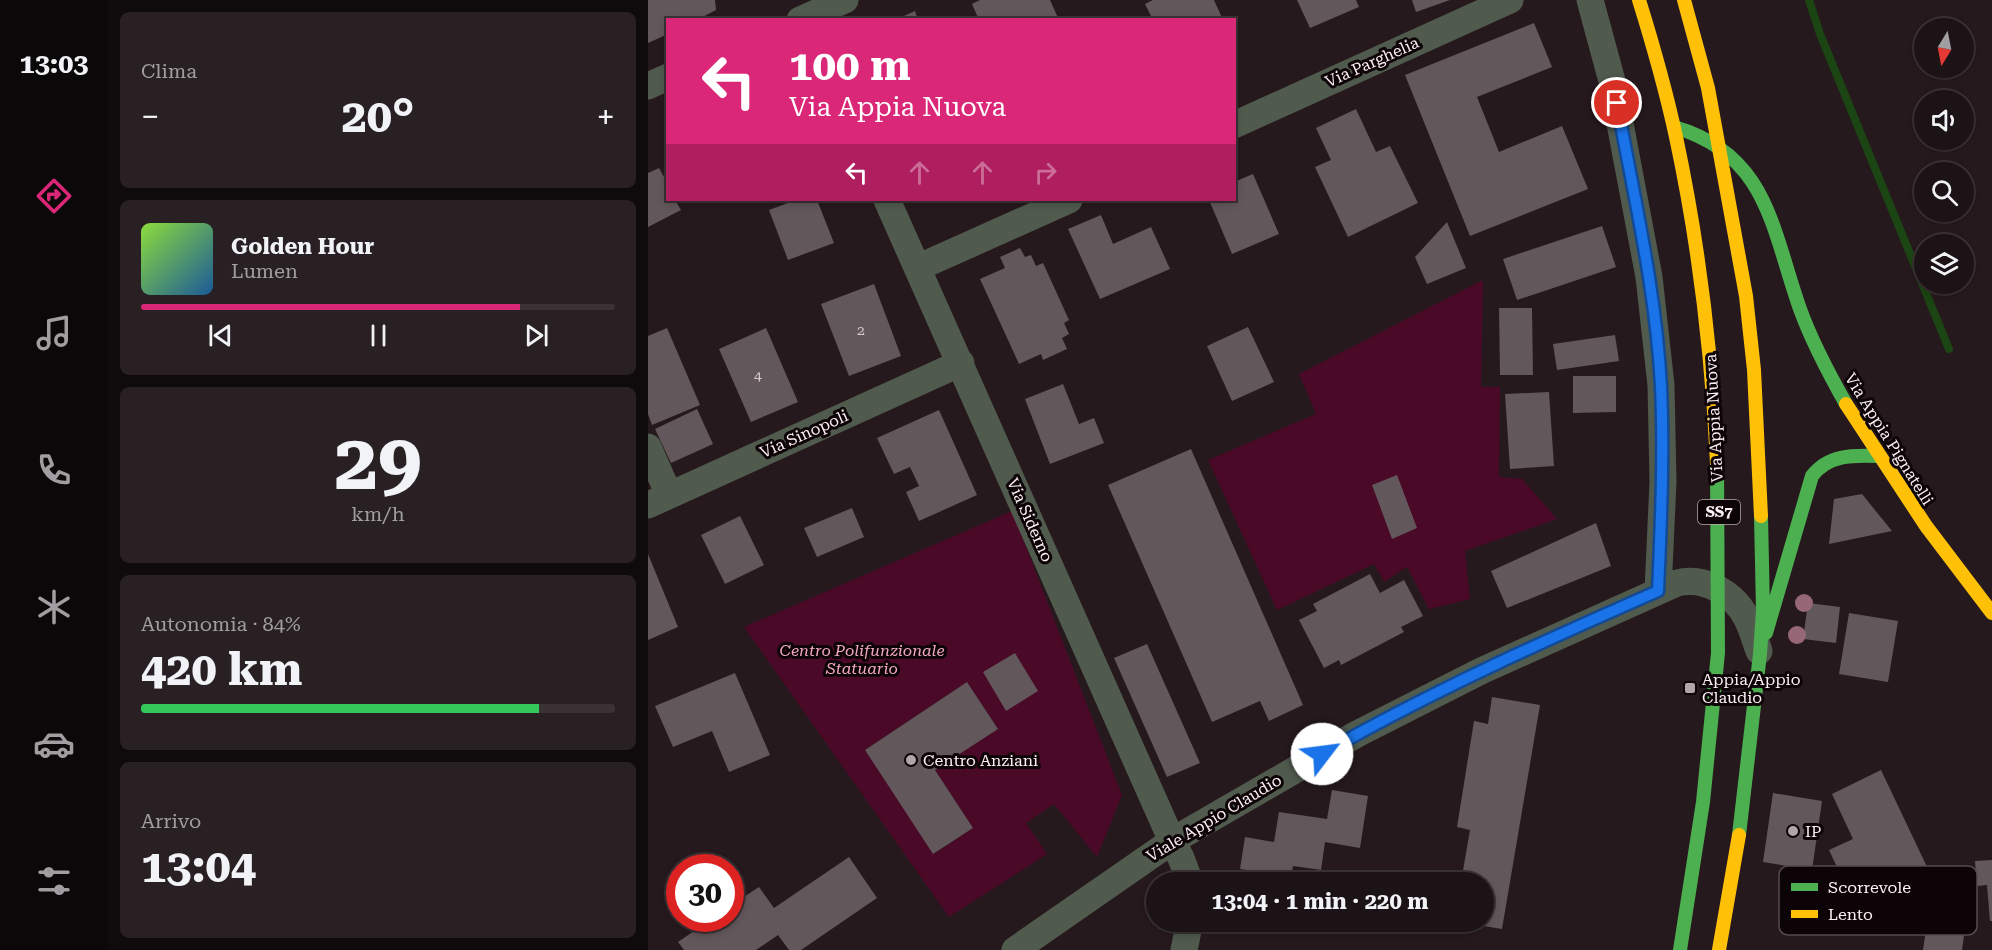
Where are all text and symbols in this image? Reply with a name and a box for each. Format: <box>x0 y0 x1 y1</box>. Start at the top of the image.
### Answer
north arrow <box>1914 18 1974 78</box>
map controls <box>1914 18 1974 294</box>
street label: Via Parghelia <box>1322 33 1422 91</box>
text: 100 m <box>789 41 911 90</box>
icon: left <box>690 42 768 120</box>
text: 13:03 <box>20 48 88 80</box>
text: Clima <box>141 59 197 83</box>
pin <box>1591 77 1642 128</box>
icon: arrive <box>1600 86 1633 119</box>
text: 20° <box>342 90 414 143</box>
button: sound <box>1914 90 1974 150</box>
text: Via Appia Nuova <box>789 91 1006 123</box>
text: − <box>141 97 159 136</box>
text: + <box>597 97 615 136</box>
icon: left <box>840 156 873 189</box>
icon: ahead <box>903 156 936 189</box>
icon: ahead <box>966 156 999 189</box>
icon: right <box>1029 156 1062 189</box>
button: search <box>1914 162 1974 222</box>
icon: directions <box>33 175 75 217</box>
text: Golden Hour <box>231 234 374 259</box>
button: layers <box>1914 234 1974 294</box>
text: Lumen <box>231 259 298 283</box>
icon: music <box>33 312 75 354</box>
icon: previous <box>204 319 237 352</box>
icon: pause <box>362 319 395 352</box>
icon: next <box>520 319 553 352</box>
house number: 2 <box>857 322 865 338</box>
street label: Via Appia Nuova <box>1701 353 1727 483</box>
house number: 4 <box>754 367 762 383</box>
street label: Via Appia Pignatelli <box>1841 370 1937 508</box>
street label: Via Sinopoli <box>757 406 851 462</box>
text: 29 <box>334 417 422 508</box>
icon: phone <box>33 449 75 491</box>
street label: Via Siderno <box>1003 475 1057 565</box>
road number: SS7 <box>1698 500 1740 524</box>
text: km/h <box>351 502 405 526</box>
icon: climate <box>33 586 75 628</box>
text: Autonomia · 84% <box>141 612 301 636</box>
park label: Centro Polifunzionale Statuario <box>780 641 945 678</box>
text: 420 km <box>141 643 302 696</box>
place label: Appia/Appio Claudio <box>1702 670 1801 707</box>
marker: Appia/Appio Claudio <box>1683 681 1697 695</box>
position arrow <box>1290 722 1354 786</box>
icon: car <box>33 723 75 765</box>
place label: Centro Anziani <box>923 751 1038 770</box>
marker: Centro Anziani <box>904 753 918 767</box>
street label: Viale Appio Claudio <box>1143 770 1285 866</box>
text: Arrivo <box>141 809 201 833</box>
place label: IP <box>1805 822 1821 841</box>
marker: IP <box>1786 824 1800 838</box>
text: 13:04 <box>141 840 256 893</box>
speed limit sign: 30 <box>666 854 744 932</box>
icon: filters <box>33 860 75 902</box>
legend <box>1779 866 1977 935</box>
text: Scorrevole <box>1828 878 1911 897</box>
text: 13:04 · 1 min · 220 m <box>1211 889 1429 914</box>
text: Lento <box>1828 905 1873 924</box>

